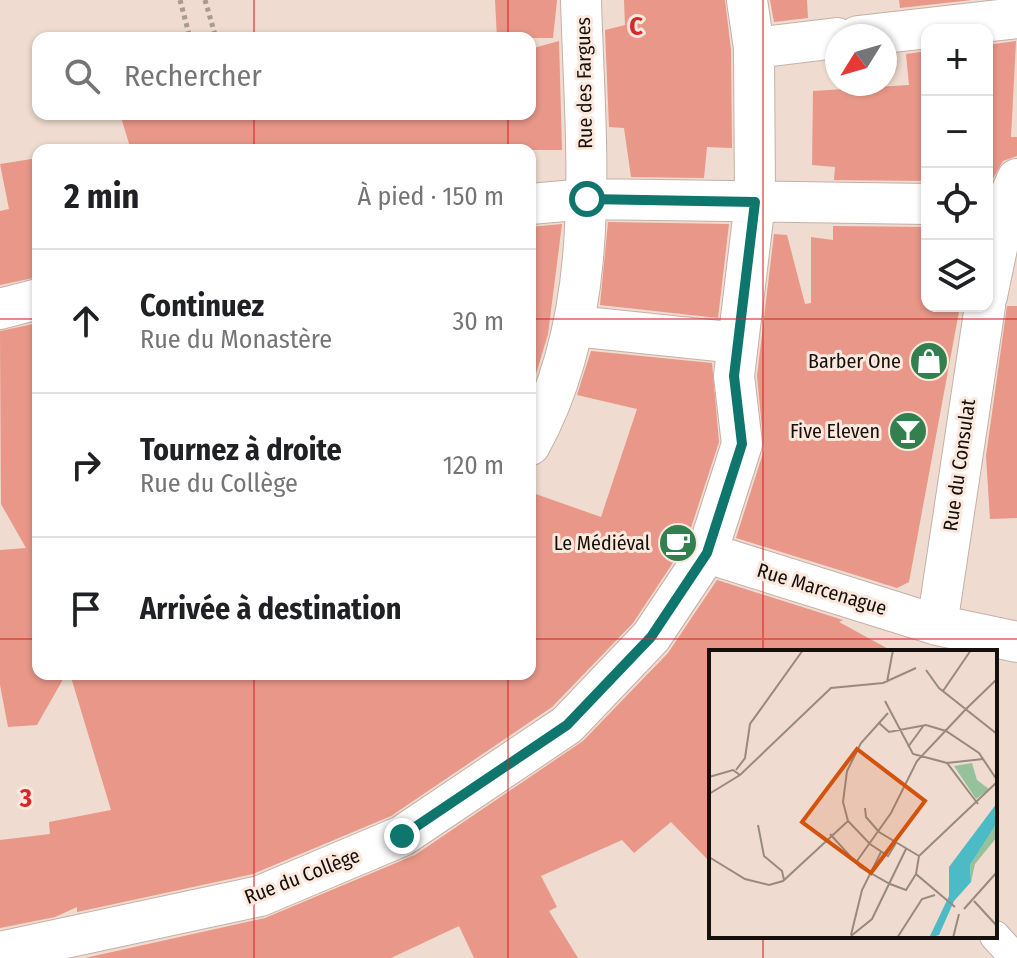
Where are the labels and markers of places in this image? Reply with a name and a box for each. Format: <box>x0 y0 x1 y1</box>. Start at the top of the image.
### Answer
shop icon: Barber One <box>908 340 950 382</box>
place label: Barber One <box>808 349 901 373</box>
bar icon: Five Eleven <box>887 410 929 452</box>
place label: Five Eleven <box>790 419 880 443</box>
cafe icon: Le Médiéval <box>657 522 699 564</box>
place label: Le Médiéval <box>554 531 650 555</box>

